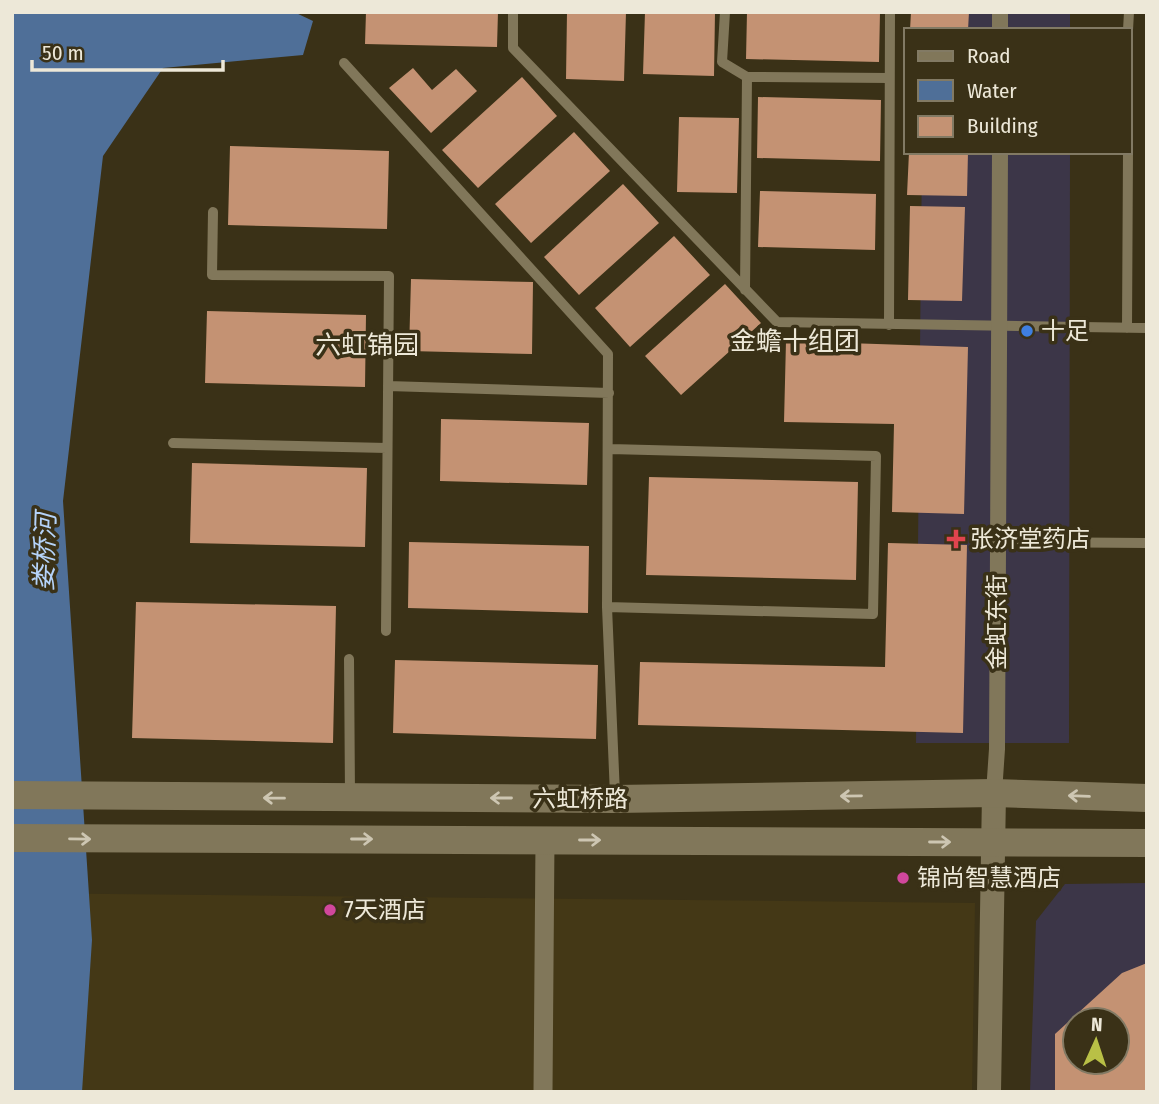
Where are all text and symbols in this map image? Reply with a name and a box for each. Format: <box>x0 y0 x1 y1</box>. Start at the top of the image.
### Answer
scale bar <box>32 28 222 72</box>
legend <box>904 28 1131 154</box>
text: 50 m <box>42 40 84 66</box>
text: Road <box>967 43 1011 69</box>
text: Water <box>967 78 1017 104</box>
text: Building <box>967 113 1038 139</box>
place label: 十足 <box>1041 317 1089 345</box>
marker: 十足 <box>1019 323 1035 339</box>
district label: 金蟾十组团 <box>730 326 860 357</box>
district label: 六虹锦园 <box>315 330 419 361</box>
water label: 娄桥河 <box>28 507 62 592</box>
place label: 张济堂药店 <box>970 525 1090 553</box>
marker: 张济堂药店 <box>948 531 964 547</box>
street label: 金虹东街 <box>983 574 1011 670</box>
street label: 六虹桥路 <box>532 785 628 813</box>
one-way arrow <box>840 789 863 803</box>
one-way arrow <box>1067 789 1090 802</box>
one-way arrow <box>262 791 285 805</box>
one-way arrow <box>490 791 513 805</box>
one-way arrow <box>69 832 92 846</box>
one-way arrow <box>350 832 373 846</box>
one-way arrow <box>578 833 601 847</box>
one-way arrow <box>928 835 951 849</box>
place label: 锦尚智慧酒店 <box>917 864 1061 892</box>
marker: 锦尚智慧酒店 <box>895 870 911 886</box>
place label: 7天酒店 <box>344 896 426 924</box>
marker: 7天酒店 <box>322 902 338 918</box>
north arrow <box>1061 1006 1131 1076</box>
text: N <box>1091 1013 1103 1036</box>

